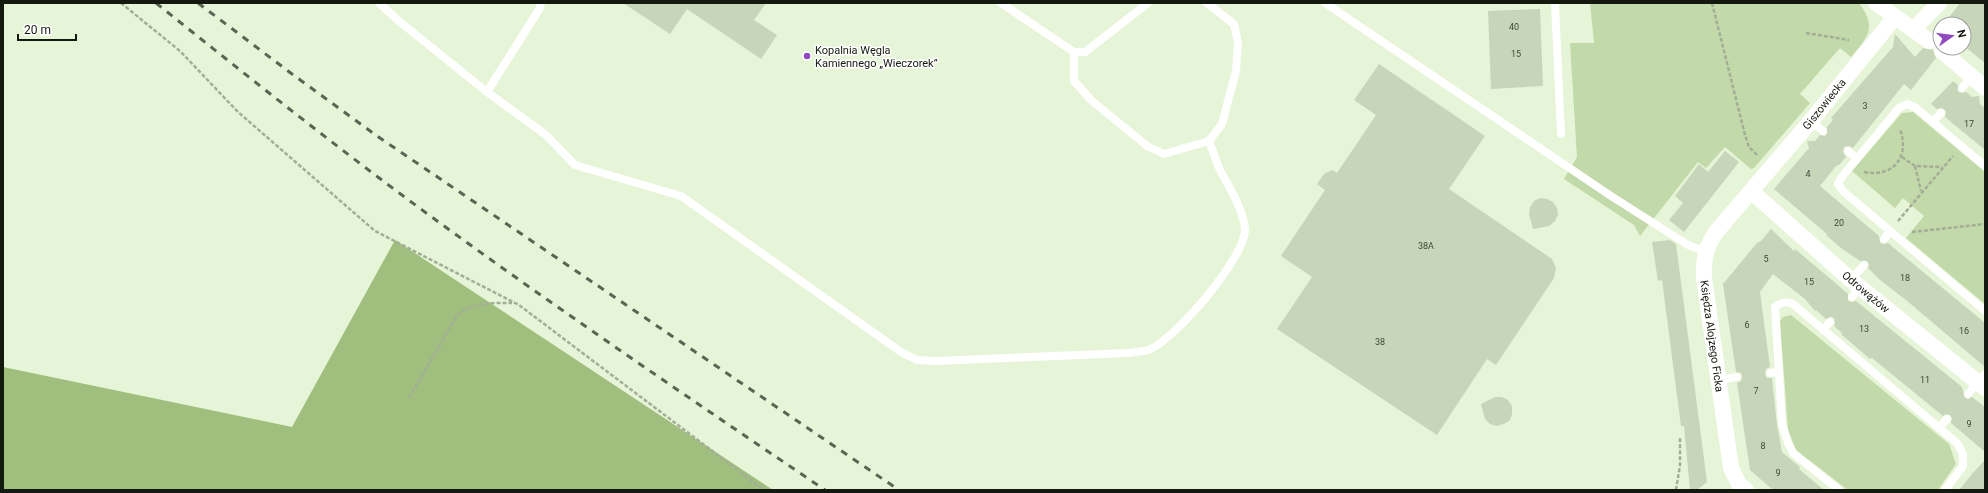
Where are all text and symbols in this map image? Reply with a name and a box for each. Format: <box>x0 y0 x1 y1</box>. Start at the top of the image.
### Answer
scale bar <box>18 16 76 42</box>
north arrow <box>1932 16 1972 56</box>
house number: 40 <box>1509 22 1519 32</box>
text: 20 m <box>24 23 51 37</box>
text: N <box>1954 28 1969 39</box>
place label: Kopalnia Węgla Kamiennego „Wieczorek” <box>815 44 938 70</box>
house number: 15 <box>1511 49 1521 59</box>
marker: Kopalnia Węgla Kamiennego „Wieczorek” <box>802 51 812 61</box>
street label: Giszowiecka <box>1800 76 1849 132</box>
house number: 3 <box>1862 101 1868 111</box>
house number: 17 <box>1964 119 1974 129</box>
house number: 4 <box>1805 169 1811 179</box>
house number: 20 <box>1834 218 1844 228</box>
house number: 38A <box>1418 241 1434 251</box>
house number: 5 <box>1763 254 1769 264</box>
street label: Odrowążów <box>1839 269 1893 316</box>
house number: 18 <box>1900 273 1910 283</box>
house number: 15 <box>1804 277 1814 287</box>
street label: Księdza Alojzego Ficka <box>1697 279 1726 393</box>
house number: 6 <box>1744 320 1750 330</box>
house number: 13 <box>1859 324 1869 334</box>
house number: 16 <box>1959 326 1969 336</box>
house number: 38 <box>1375 337 1385 347</box>
house number: 11 <box>1920 375 1930 385</box>
house number: 7 <box>1753 386 1759 396</box>
house number: 9 <box>1966 419 1972 429</box>
house number: 8 <box>1760 441 1766 451</box>
house number: 9 <box>1775 468 1781 478</box>

